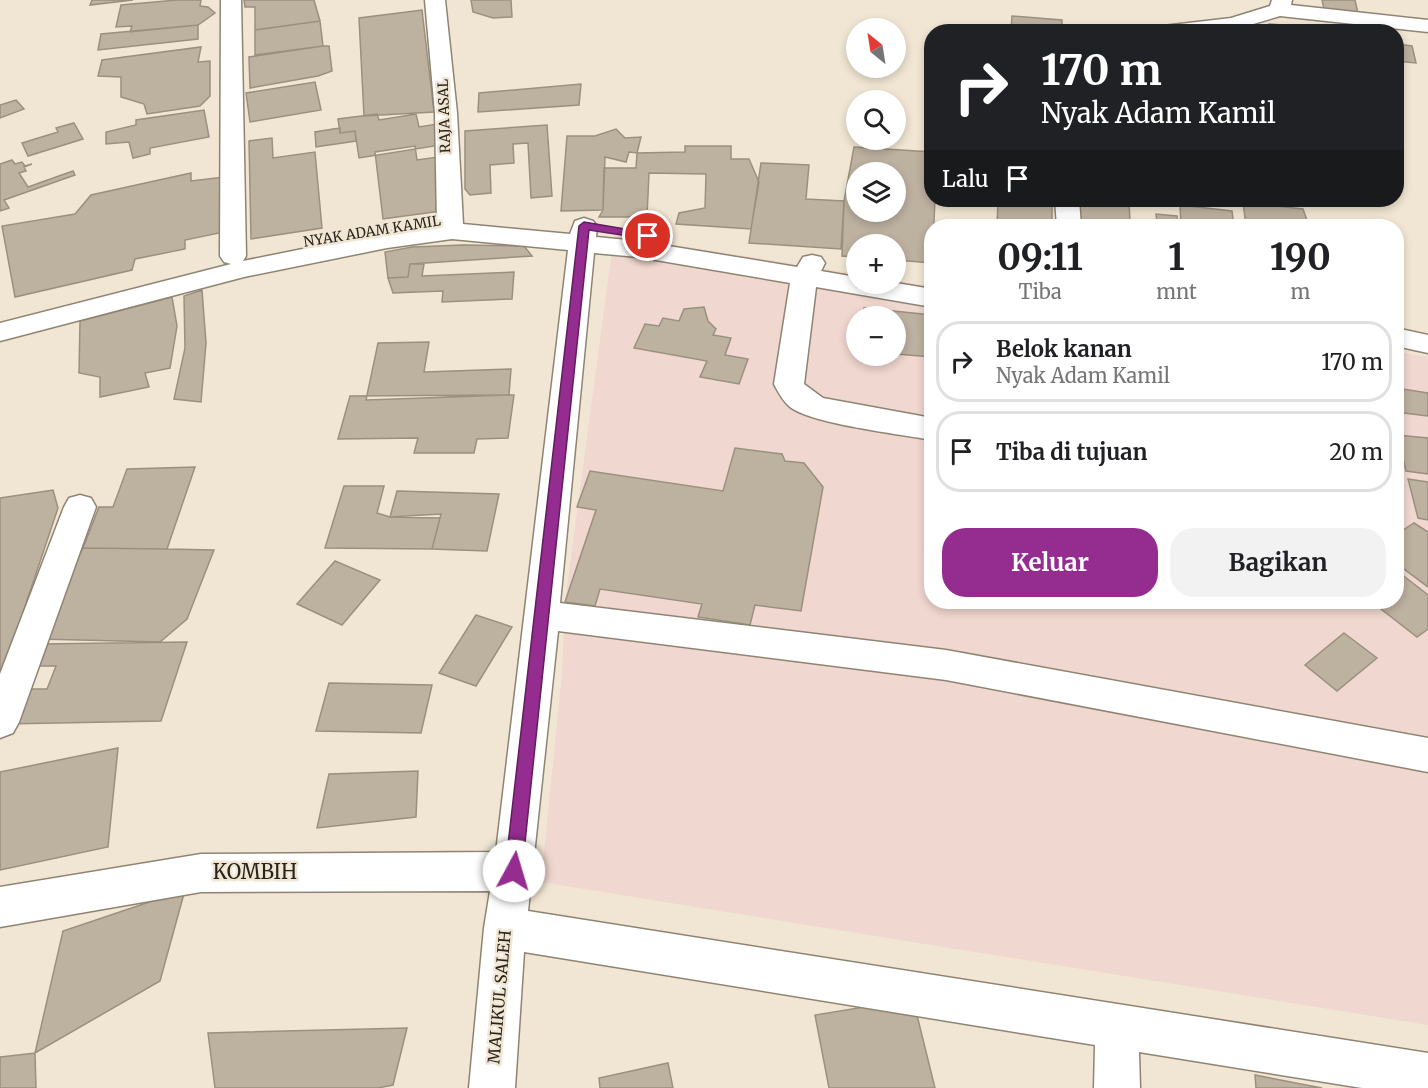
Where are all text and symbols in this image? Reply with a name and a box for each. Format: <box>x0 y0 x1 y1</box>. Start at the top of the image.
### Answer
north arrow <box>846 18 906 78</box>
map controls <box>846 18 906 366</box>
text: 170 m <box>1041 44 1162 96</box>
icon: right <box>942 48 1020 126</box>
street label: RAJA ASAL <box>434 78 454 153</box>
button: search <box>846 90 906 150</box>
text: Nyak Adam Kamil <box>1041 96 1276 130</box>
button: layers <box>846 162 906 222</box>
icon: arrive <box>1001 162 1034 195</box>
text: Lalu <box>942 165 989 193</box>
pin <box>622 210 673 261</box>
street label: NYAK ADAM KAMIL <box>302 211 442 251</box>
icon: arrive <box>631 219 664 252</box>
button: + <box>846 234 906 294</box>
text: 09:11 <box>997 235 1083 280</box>
text: 1 <box>1168 235 1185 280</box>
text: 190 <box>1270 235 1331 280</box>
text: Tiba <box>1019 279 1062 304</box>
text: mnt <box>1156 279 1197 304</box>
text: m <box>1290 279 1310 304</box>
button: − <box>846 306 906 366</box>
text: Belok kanan <box>996 335 1132 363</box>
icon: right <box>945 345 978 378</box>
text: 170 m <box>1321 348 1383 376</box>
text: Nyak Adam Kamil <box>996 363 1170 388</box>
icon: arrive <box>945 435 978 468</box>
text: Tiba di tujuan <box>996 438 1147 466</box>
text: 20 m <box>1329 438 1383 466</box>
button: Keluar <box>942 528 1158 597</box>
button: Bagikan <box>1170 528 1386 597</box>
position arrow <box>482 839 546 903</box>
street label: KOMBIH <box>213 859 297 884</box>
street label: MALIKUL SALEH <box>483 929 515 1065</box>

